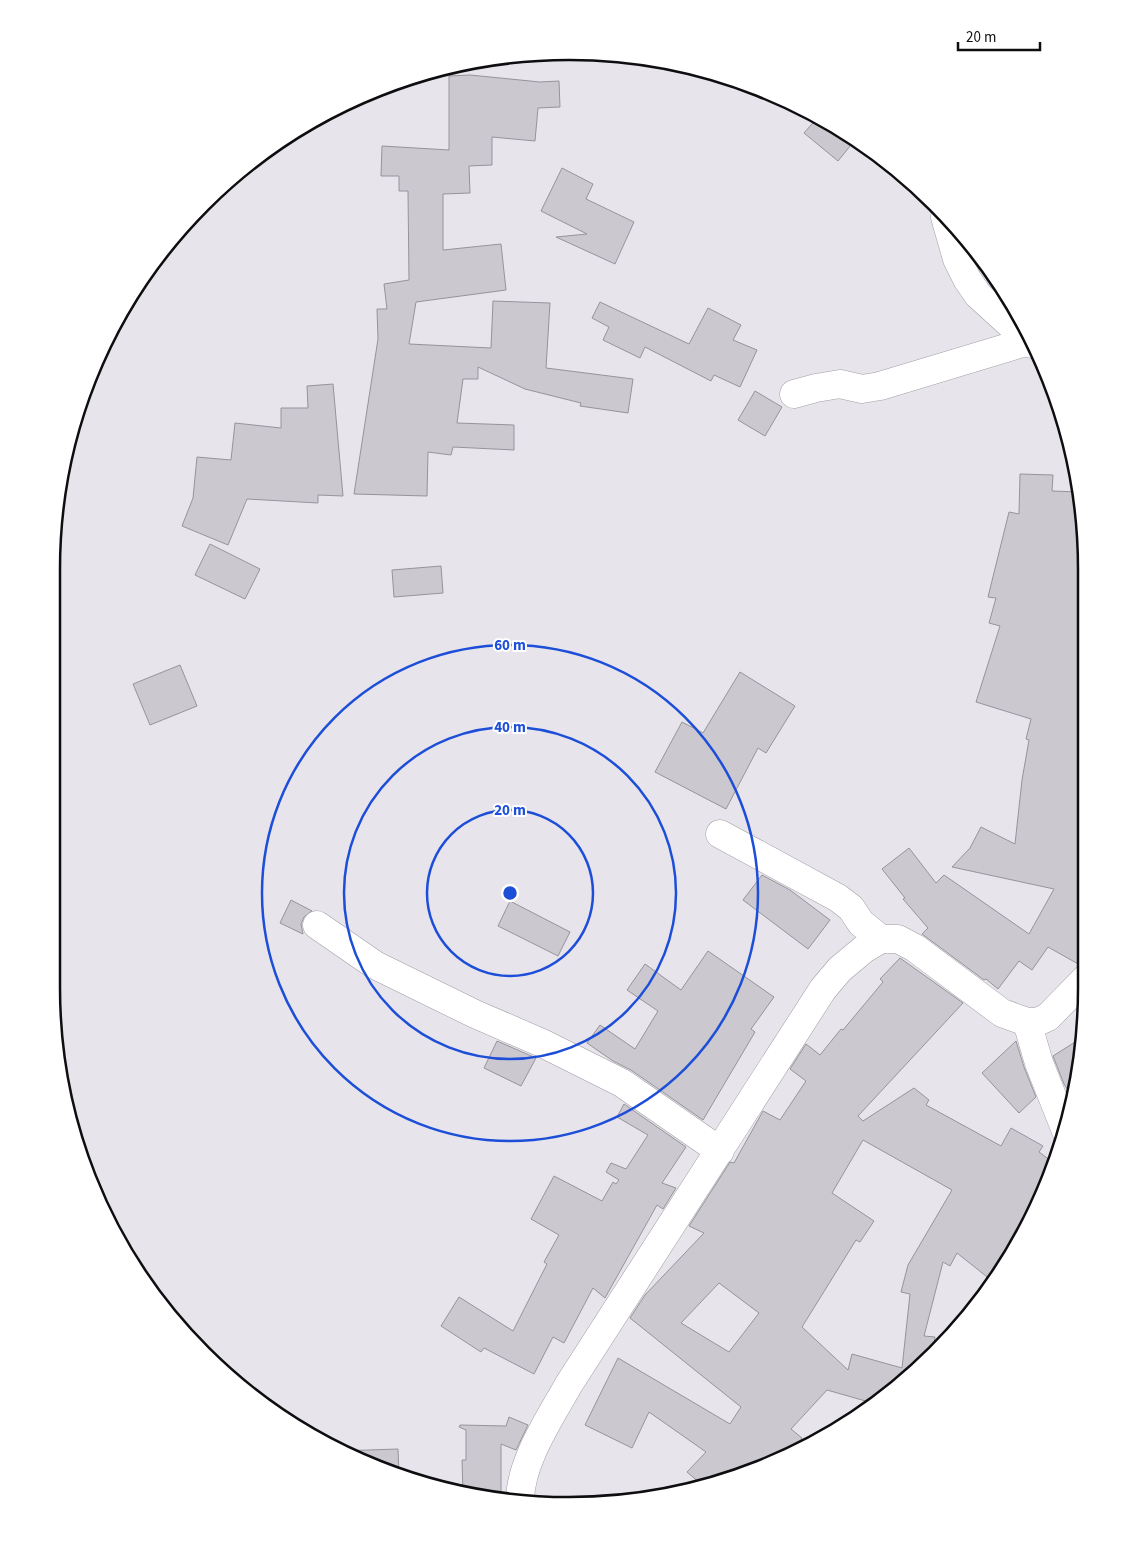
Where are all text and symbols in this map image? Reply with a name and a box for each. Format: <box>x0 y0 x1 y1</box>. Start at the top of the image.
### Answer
scale bar <box>958 20 1040 52</box>
text: 20 m <box>966 27 996 48</box>
text: 60 m <box>494 635 526 656</box>
text: 40 m <box>494 717 526 738</box>
text: 20 m <box>494 800 526 821</box>
centre of rings <box>501 884 519 902</box>

